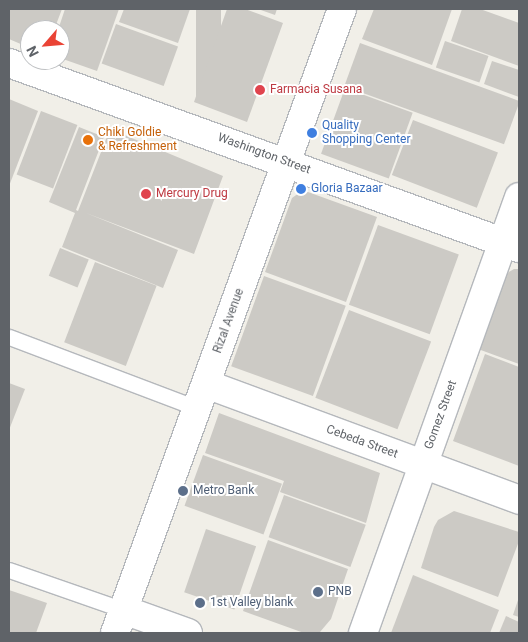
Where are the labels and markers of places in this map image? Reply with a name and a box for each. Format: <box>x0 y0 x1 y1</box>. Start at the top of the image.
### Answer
place label: Farmacia Susana <box>270 83 362 97</box>
marker: Farmacia Susana <box>254 84 266 96</box>
place label: Quality Shopping Center <box>322 119 410 147</box>
place label: Chiki Goldie & Refreshment <box>98 126 177 154</box>
marker: Quality Shopping Center <box>306 127 318 139</box>
marker: Chiki Goldie & Refreshment <box>82 134 94 146</box>
place label: Gloria Bazaar <box>311 182 383 196</box>
marker: Gloria Bazaar <box>295 183 307 195</box>
place label: Mercury Drug <box>156 187 228 201</box>
marker: Mercury Drug <box>140 188 152 200</box>
place label: Metro Bank <box>193 484 254 498</box>
marker: Metro Bank <box>177 485 189 497</box>
place label: PNB <box>328 585 352 599</box>
marker: PNB <box>312 586 324 598</box>
place label: 1st Valley blank <box>210 596 293 610</box>
marker: 1st Valley blank <box>194 597 206 609</box>

